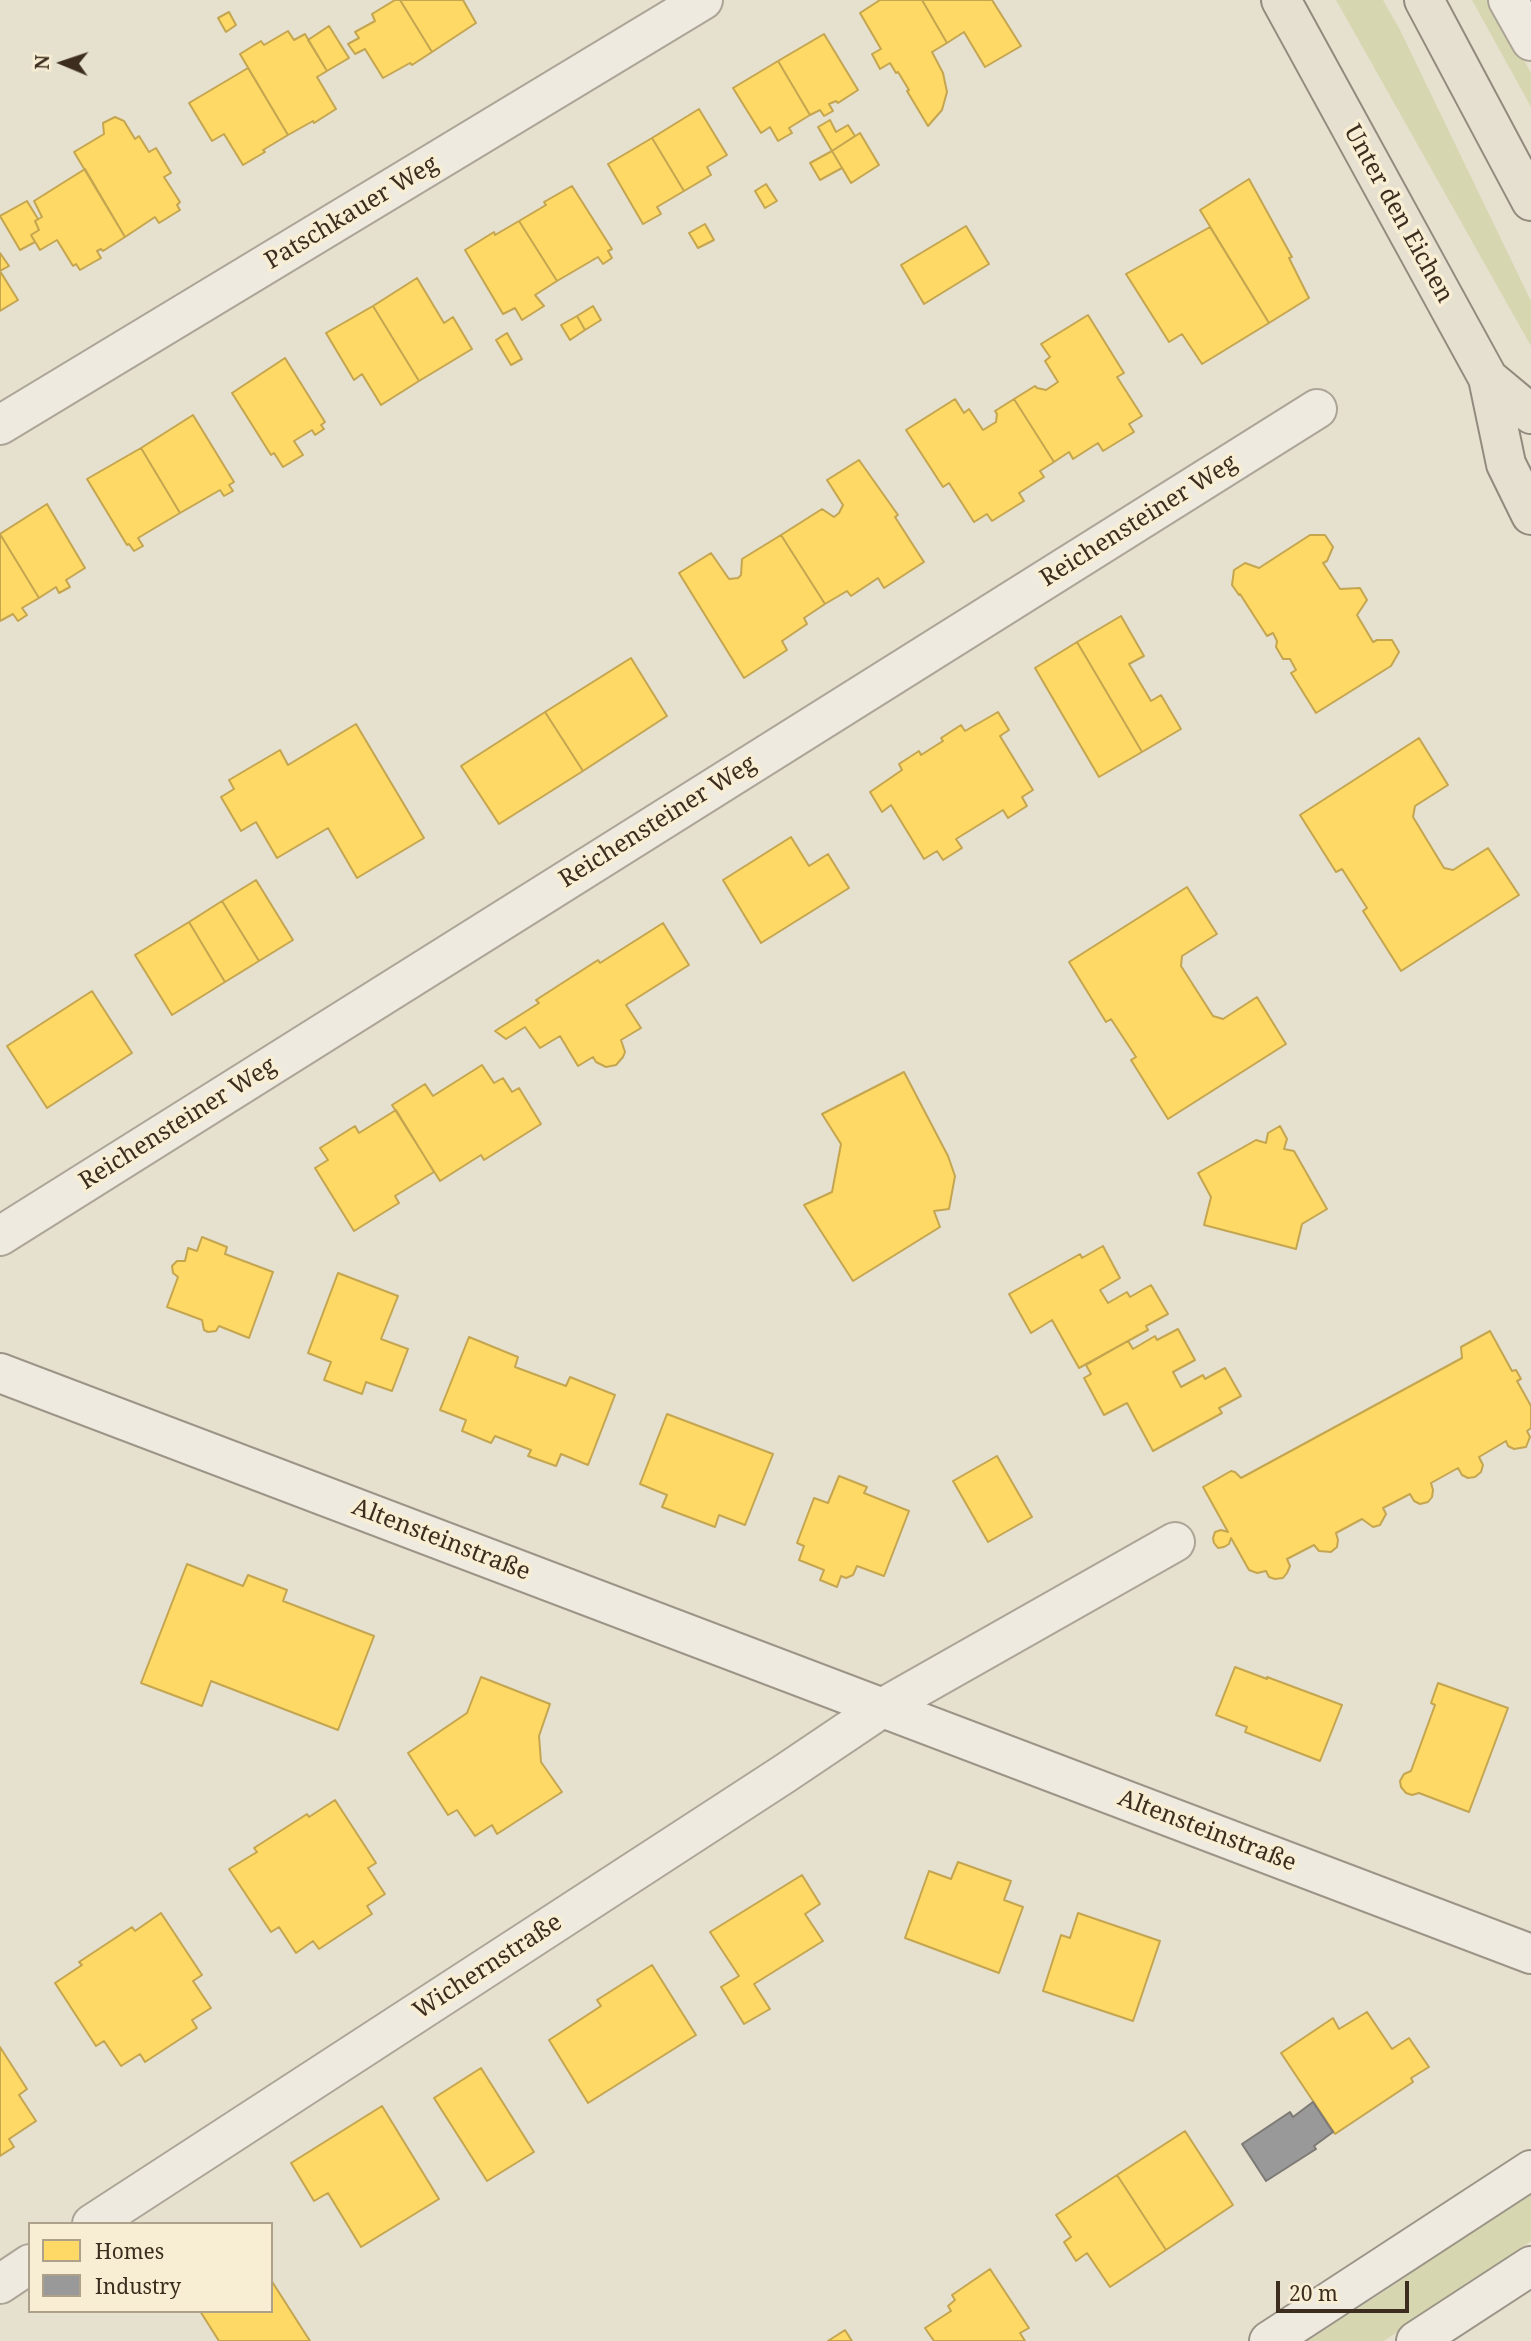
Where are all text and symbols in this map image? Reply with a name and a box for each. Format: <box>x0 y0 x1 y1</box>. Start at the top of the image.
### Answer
north arrow <box>28 28 98 98</box>
text: N <box>29 54 55 70</box>
street label: Unter den Eichen <box>1337 120 1459 308</box>
street label: Patschkauer Weg <box>260 150 444 276</box>
street label: Reichensteiner Weg <box>1035 449 1243 593</box>
street label: Reichensteiner Weg <box>554 750 762 894</box>
street label: Reichensteiner Weg <box>74 1052 282 1196</box>
street label: Altensteinstraße <box>348 1493 534 1587</box>
street label: Altensteinstraße <box>1114 1784 1300 1878</box>
street label: Wichernstraße <box>408 1908 568 2026</box>
legend <box>28 2222 273 2313</box>
text: Homes <box>95 2237 164 2265</box>
scale bar <box>1279 2268 1412 2312</box>
text: Industry <box>95 2272 181 2300</box>
text: 20 m <box>1289 2279 1338 2307</box>

